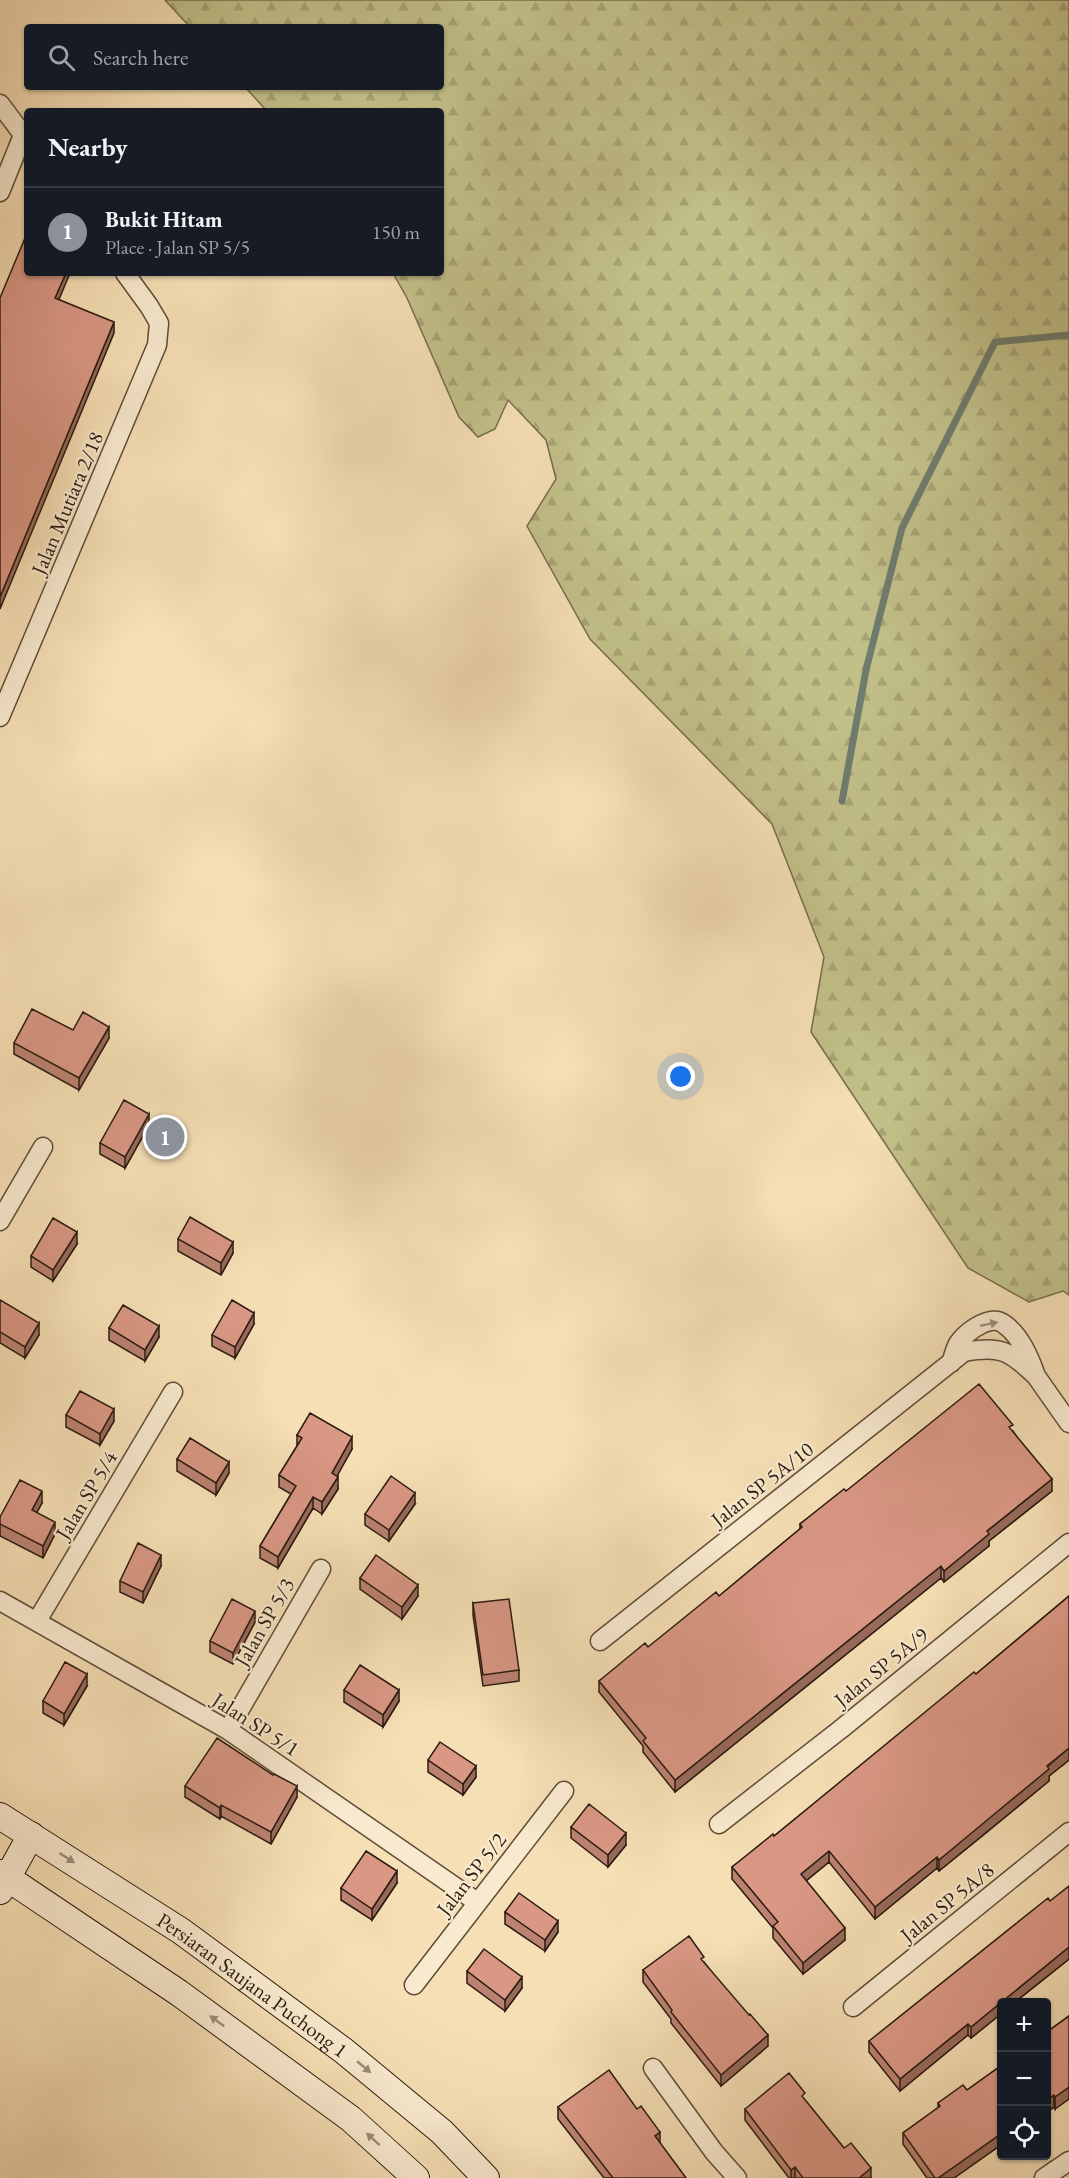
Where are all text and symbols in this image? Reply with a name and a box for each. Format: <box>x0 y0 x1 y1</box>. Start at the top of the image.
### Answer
search box <box>24 24 444 90</box>
icon: search <box>45 41 78 74</box>
text: Search here <box>93 43 188 72</box>
text: Nearby <box>48 130 128 164</box>
text: Bukit Hitam <box>105 205 223 234</box>
text: 1 <box>62 219 73 245</box>
text: 150 m <box>372 219 420 245</box>
text: Place · Jalan SP 5/5 <box>105 234 250 260</box>
street label: Jalan Mutiara 2/18 <box>24 428 109 580</box>
your location <box>666 1062 695 1091</box>
pin: 1 <box>146 1114 184 1160</box>
one-way arrow <box>980 1318 998 1328</box>
street label: Jalan SP 5A/10 <box>704 1436 819 1534</box>
street label: Jalan SP 5/4 <box>48 1445 123 1546</box>
street label: Jalan SP 5/3 <box>227 1573 300 1673</box>
street label: Jalan SP 5A/9 <box>827 1621 933 1714</box>
street label: Jalan SP 5/1 <box>206 1685 305 1762</box>
street label: Jalan SP 5/2 <box>429 1827 512 1923</box>
one-way arrow <box>59 1853 76 1864</box>
street label: Jalan SP 5A/8 <box>893 1856 999 1949</box>
street label: Persiaran Saujana Puchong 1 <box>152 1906 354 2063</box>
map controls <box>997 1998 1051 2160</box>
button: + <box>997 1998 1051 2052</box>
one-way arrow <box>210 2016 225 2028</box>
button: − <box>997 2052 1051 2106</box>
one-way arrow <box>356 2061 372 2074</box>
button: locate <box>997 2106 1051 2160</box>
one-way arrow <box>366 2133 381 2146</box>

